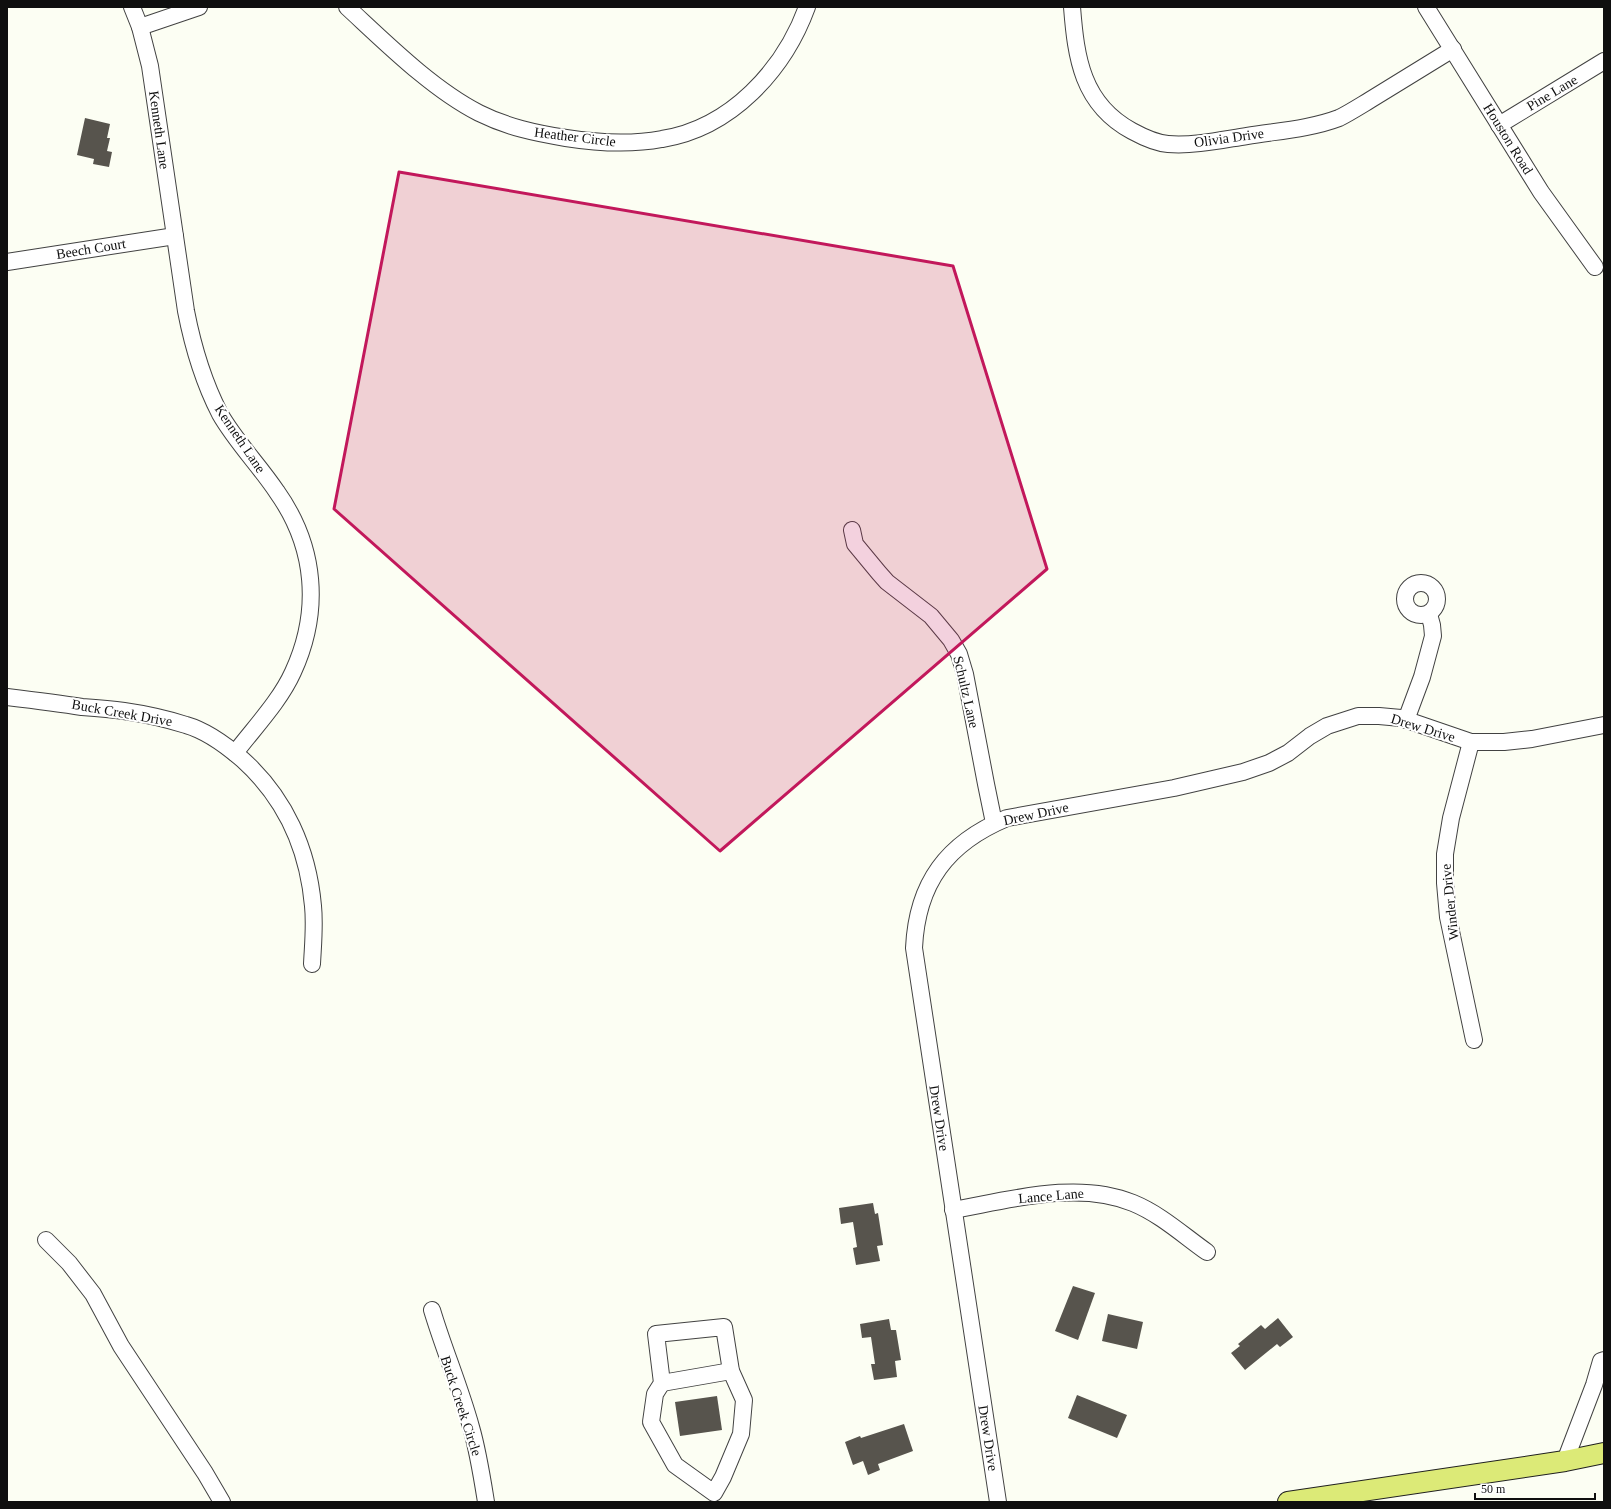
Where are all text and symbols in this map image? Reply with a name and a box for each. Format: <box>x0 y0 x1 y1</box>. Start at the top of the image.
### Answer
street label: Pine Lane <box>1524 72 1580 114</box>
street label: Kenneth Lane <box>146 90 172 170</box>
street label: Houston Road <box>1480 101 1536 177</box>
street label: Heather Circle <box>533 125 617 149</box>
street label: Olivia Drive <box>1193 126 1265 150</box>
street label: Beech Court <box>55 236 127 262</box>
street label: Kenneth Lane <box>212 402 268 476</box>
street label: Schultz Lane <box>950 655 982 729</box>
street label: Buck Creek Drive <box>71 697 173 729</box>
street label: Drew Drive <box>1389 711 1457 745</box>
street label: Drew Drive <box>1002 800 1070 828</box>
street label: Winder Drive <box>1439 863 1461 941</box>
street label: Drew Drive <box>926 1084 952 1152</box>
street label: Lance Lane <box>1018 1186 1084 1206</box>
street label: Buck Creek Circle <box>438 1354 484 1458</box>
street label: Drew Drive <box>975 1404 1001 1472</box>
scale bar <box>1475 1475 1595 1501</box>
text: 50 m <box>1481 1482 1506 1496</box>

